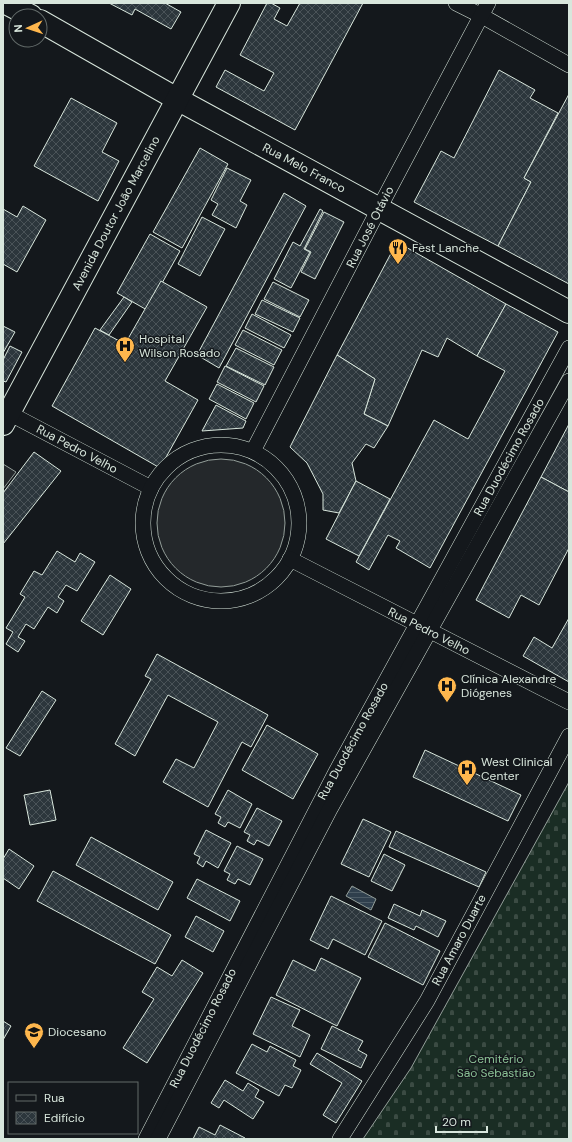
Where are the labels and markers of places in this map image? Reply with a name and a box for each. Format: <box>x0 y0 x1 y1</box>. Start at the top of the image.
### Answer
restaurant icon: Fest Lanche <box>387 237 409 265</box>
place label: Fest Lanche <box>412 240 479 256</box>
place label: Hospital Wilson Rosado <box>139 331 220 361</box>
hospital icon: Hospital Wilson Rosado <box>114 335 136 363</box>
place label: Clínica Alexandre Diógenes <box>461 671 557 701</box>
hospital icon: Clínica Alexandre Diógenes <box>436 675 458 703</box>
place label: West Clinical Center <box>481 754 552 784</box>
hospital icon: West Clinical Center <box>456 758 478 786</box>
school or university icon: Diocesano <box>23 1021 45 1049</box>
place label: Diocesano <box>48 1024 107 1040</box>

